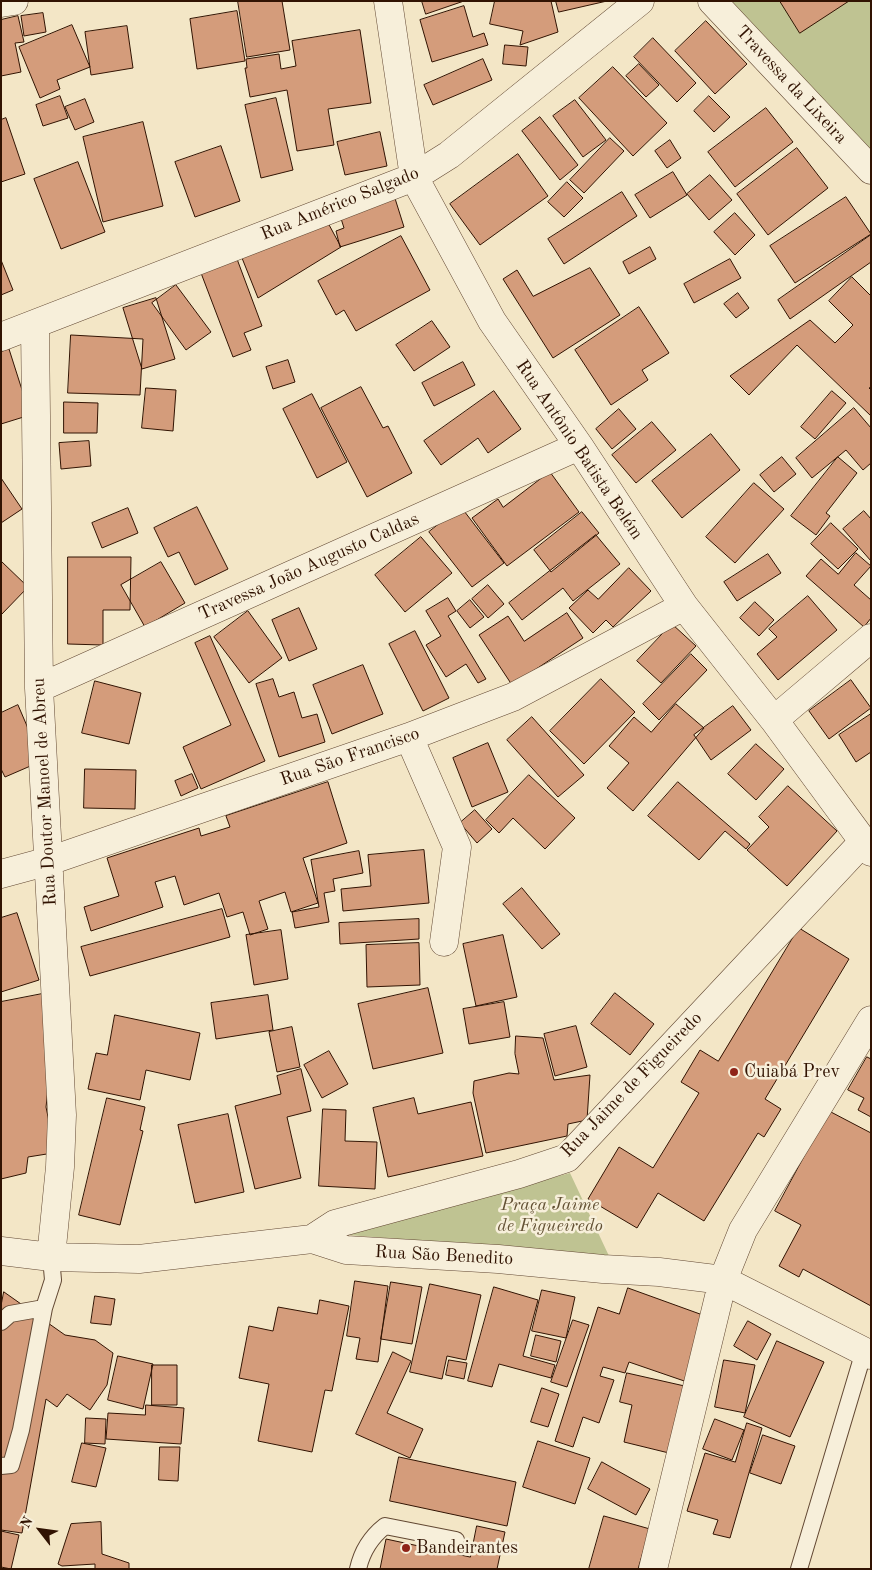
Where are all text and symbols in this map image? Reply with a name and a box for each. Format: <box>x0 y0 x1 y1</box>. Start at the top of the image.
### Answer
street label: Travessa da Lixeira <box>731 21 851 149</box>
street label: Rua Américo Salgado <box>258 162 422 246</box>
street label: Rua Antônio Batista Belém <box>511 356 647 544</box>
street label: Travessa João Augusto Caldas <box>195 508 423 626</box>
street label: Rua Doutor Manoel de Abreu <box>28 677 62 907</box>
street label: Rua São Francisco <box>278 723 422 791</box>
street label: Rua Jaime de Figueiredo <box>557 1008 707 1162</box>
place label: Cuiabá Prev <box>744 1061 840 1083</box>
marker: Cuiabá Prev <box>728 1066 740 1078</box>
park label: Praça Jaime de Figueiredo <box>497 1194 603 1236</box>
street label: Rua São Benedito <box>374 1242 514 1270</box>
north arrow <box>15 1505 65 1555</box>
text: N <box>18 1514 36 1531</box>
place label: Bandeirantes <box>416 1537 518 1559</box>
marker: Bandeirantes <box>400 1542 412 1554</box>

